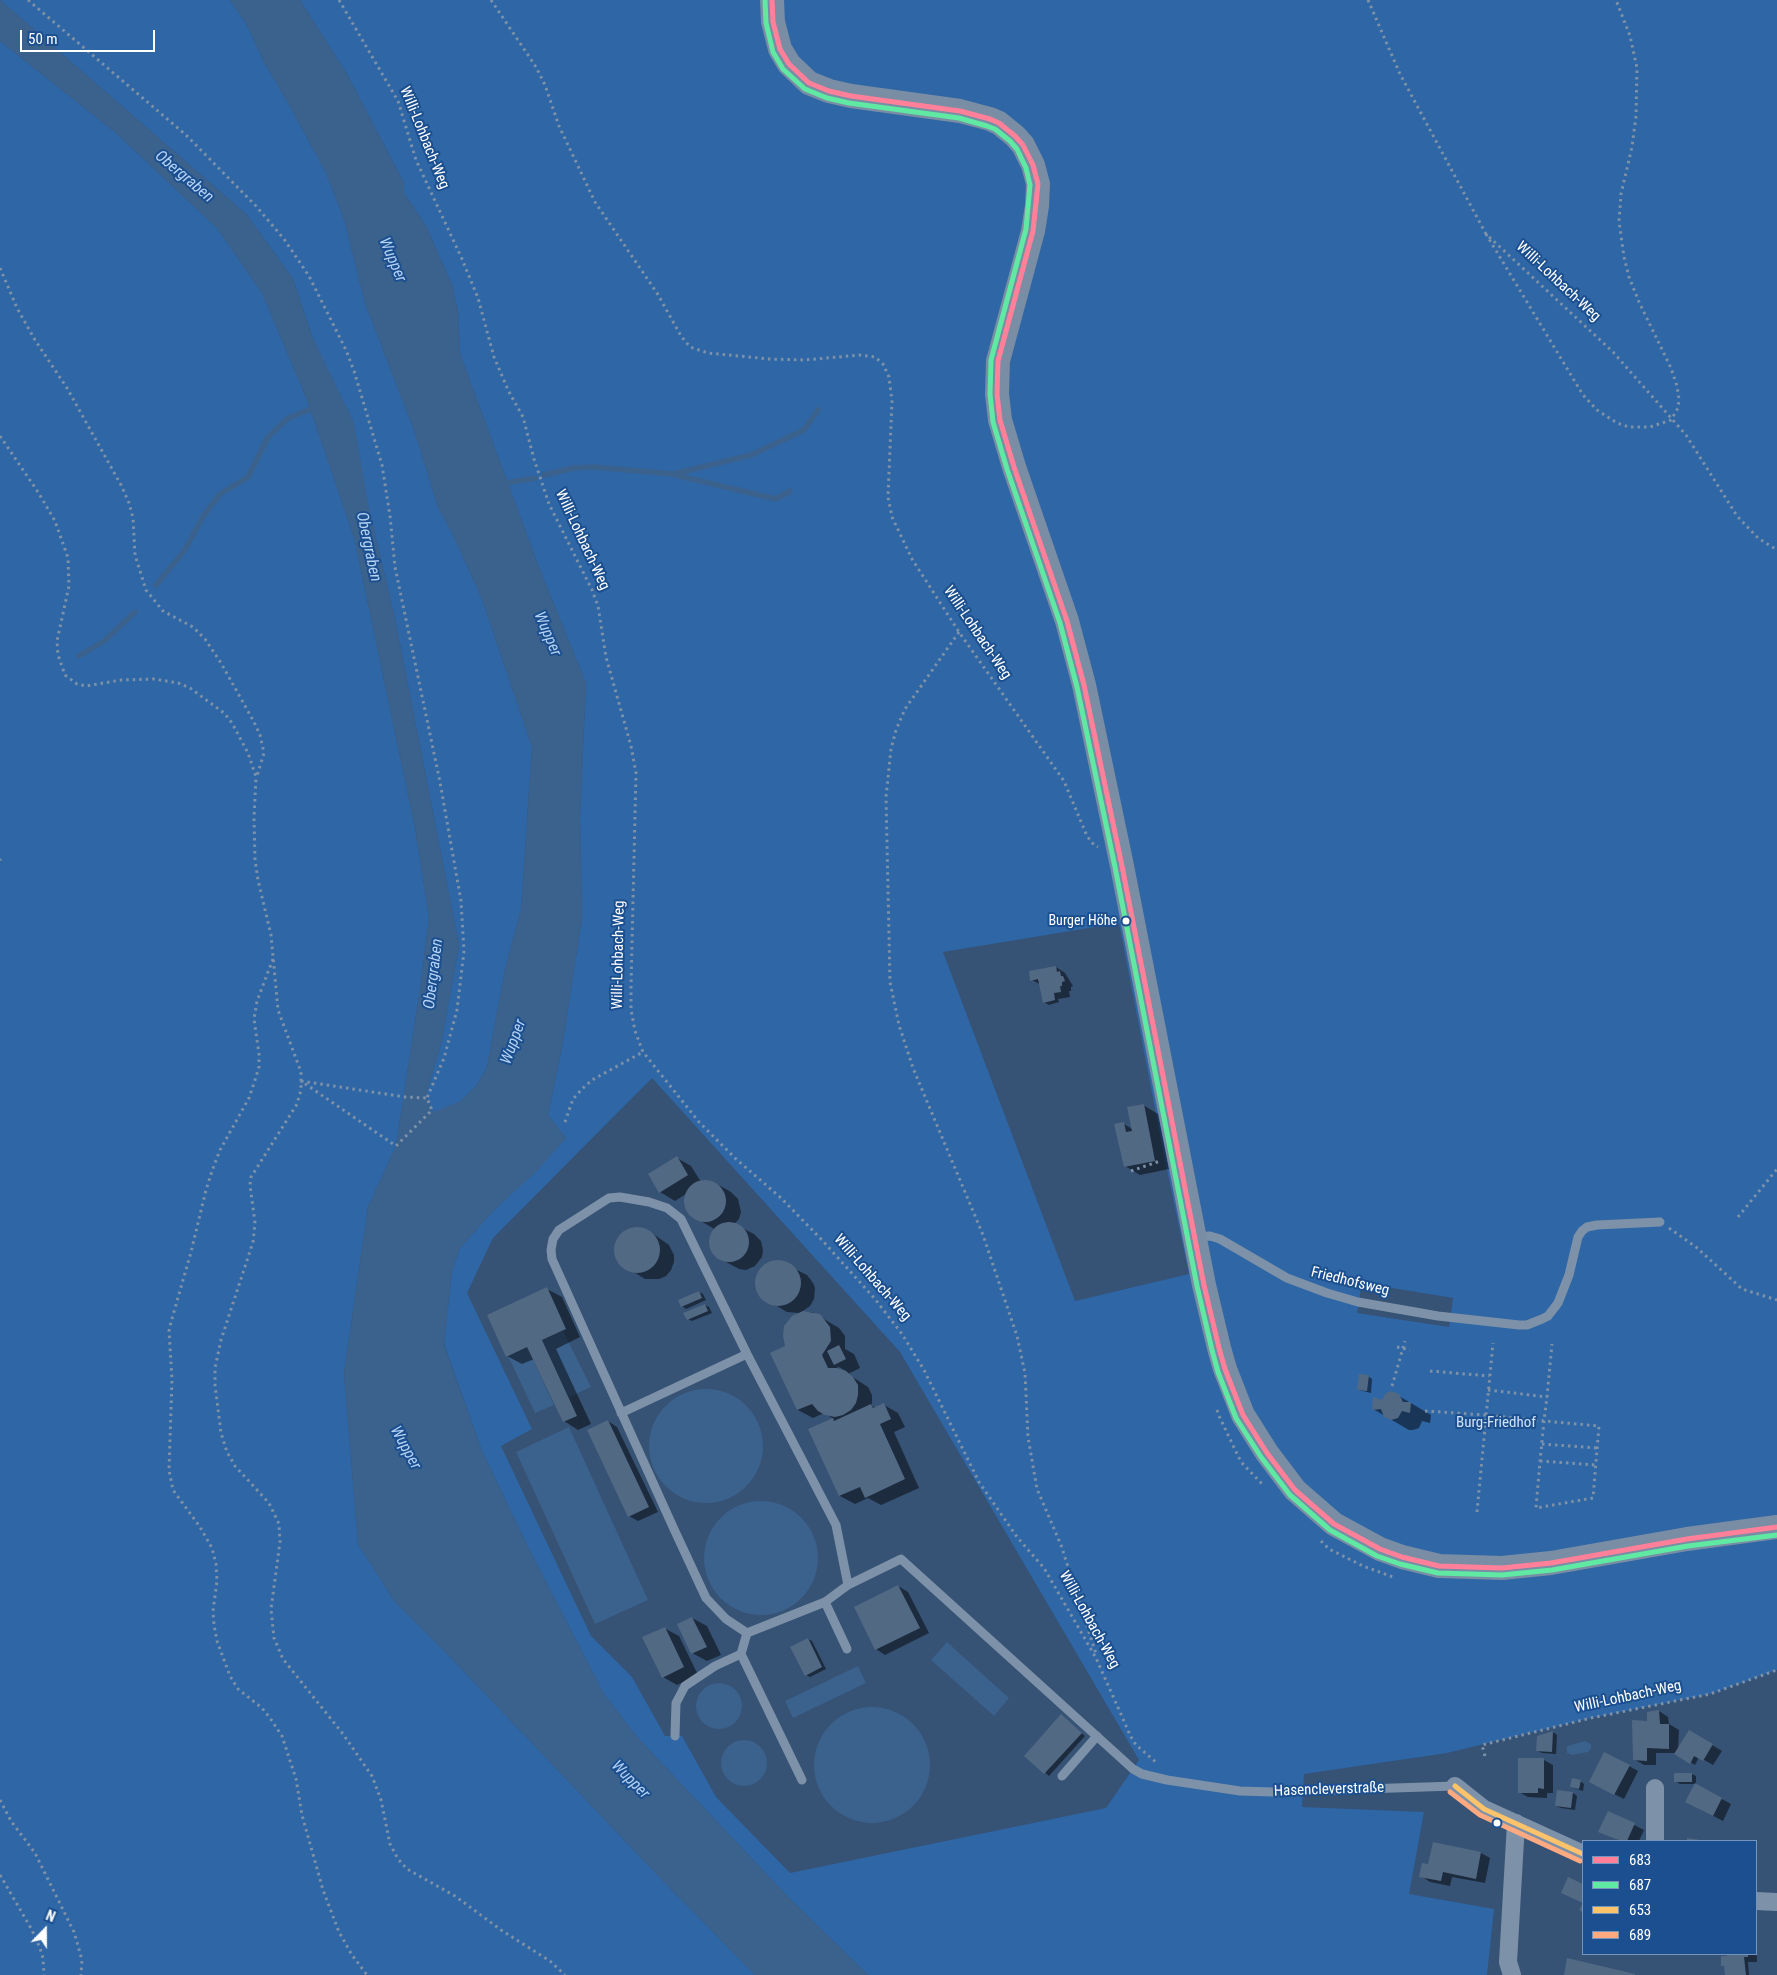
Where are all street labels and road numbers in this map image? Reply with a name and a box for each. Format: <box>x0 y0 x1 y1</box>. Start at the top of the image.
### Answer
street label: Willi-Lohbach-Weg <box>395 84 453 192</box>
street label: Willi-Lohbach-Weg <box>1512 238 1604 326</box>
street label: Willi-Lohbach-Weg <box>551 487 613 593</box>
street label: Willi-Lohbach-Weg <box>939 583 1015 683</box>
street label: Willi-Lohbach-Weg <box>609 900 629 1010</box>
street label: Willi-Lohbach-Weg <box>829 1231 915 1325</box>
street label: Friedhofsweg <box>1309 1264 1391 1300</box>
street label: Willi-Lohbach-Weg <box>1055 1568 1123 1672</box>
street label: Willi-Lohbach-Weg <box>1573 1677 1683 1717</box>
street label: Hasencleverstraße <box>1273 1779 1385 1801</box>

